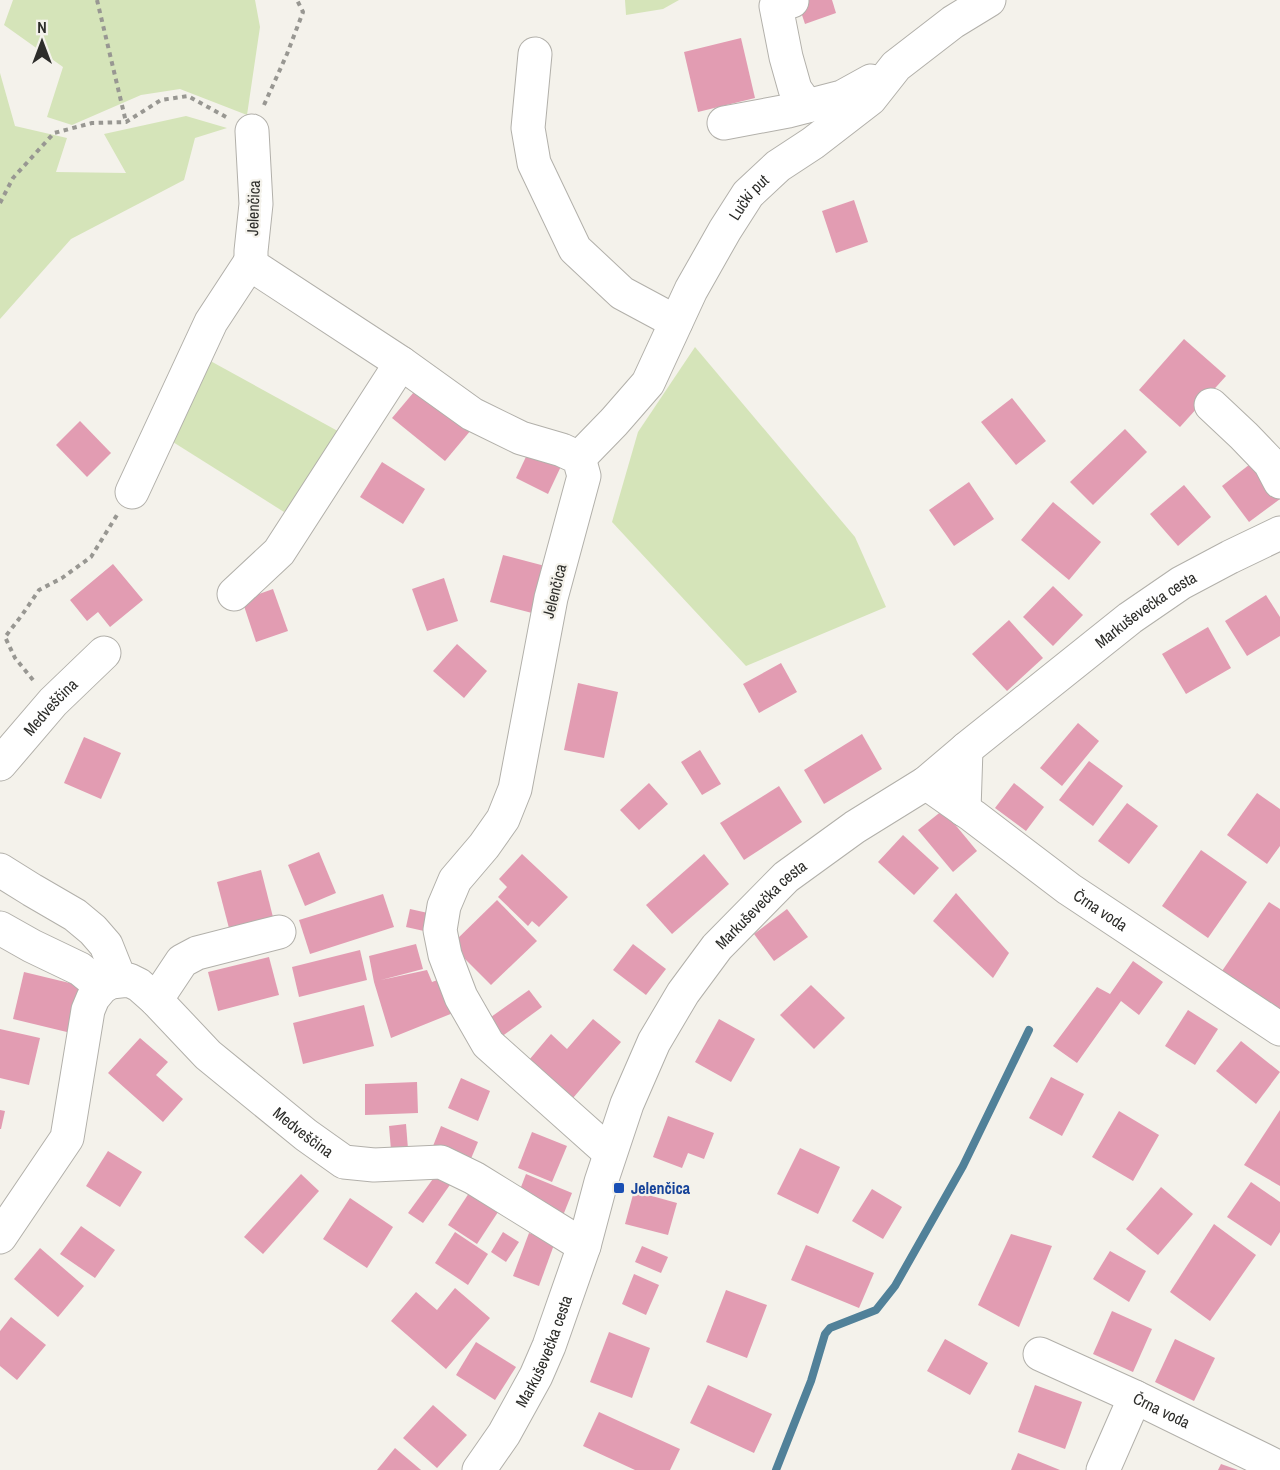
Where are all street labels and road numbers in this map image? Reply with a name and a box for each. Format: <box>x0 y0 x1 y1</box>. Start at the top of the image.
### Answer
street label: Lučki put <box>723 169 774 224</box>
street label: Jelenčica <box>241 179 265 236</box>
street label: Jelenčica <box>537 561 572 621</box>
street label: Markuševečka cesta <box>1090 566 1201 653</box>
street label: Medveščina <box>18 673 83 740</box>
street label: Markuševečka cesta <box>710 854 811 954</box>
street label: Črna voda <box>1069 884 1133 936</box>
street label: Medveščina <box>269 1102 339 1163</box>
street label: Markuševečka cesta <box>510 1292 577 1411</box>
street label: Črna voda <box>1130 1387 1194 1434</box>

